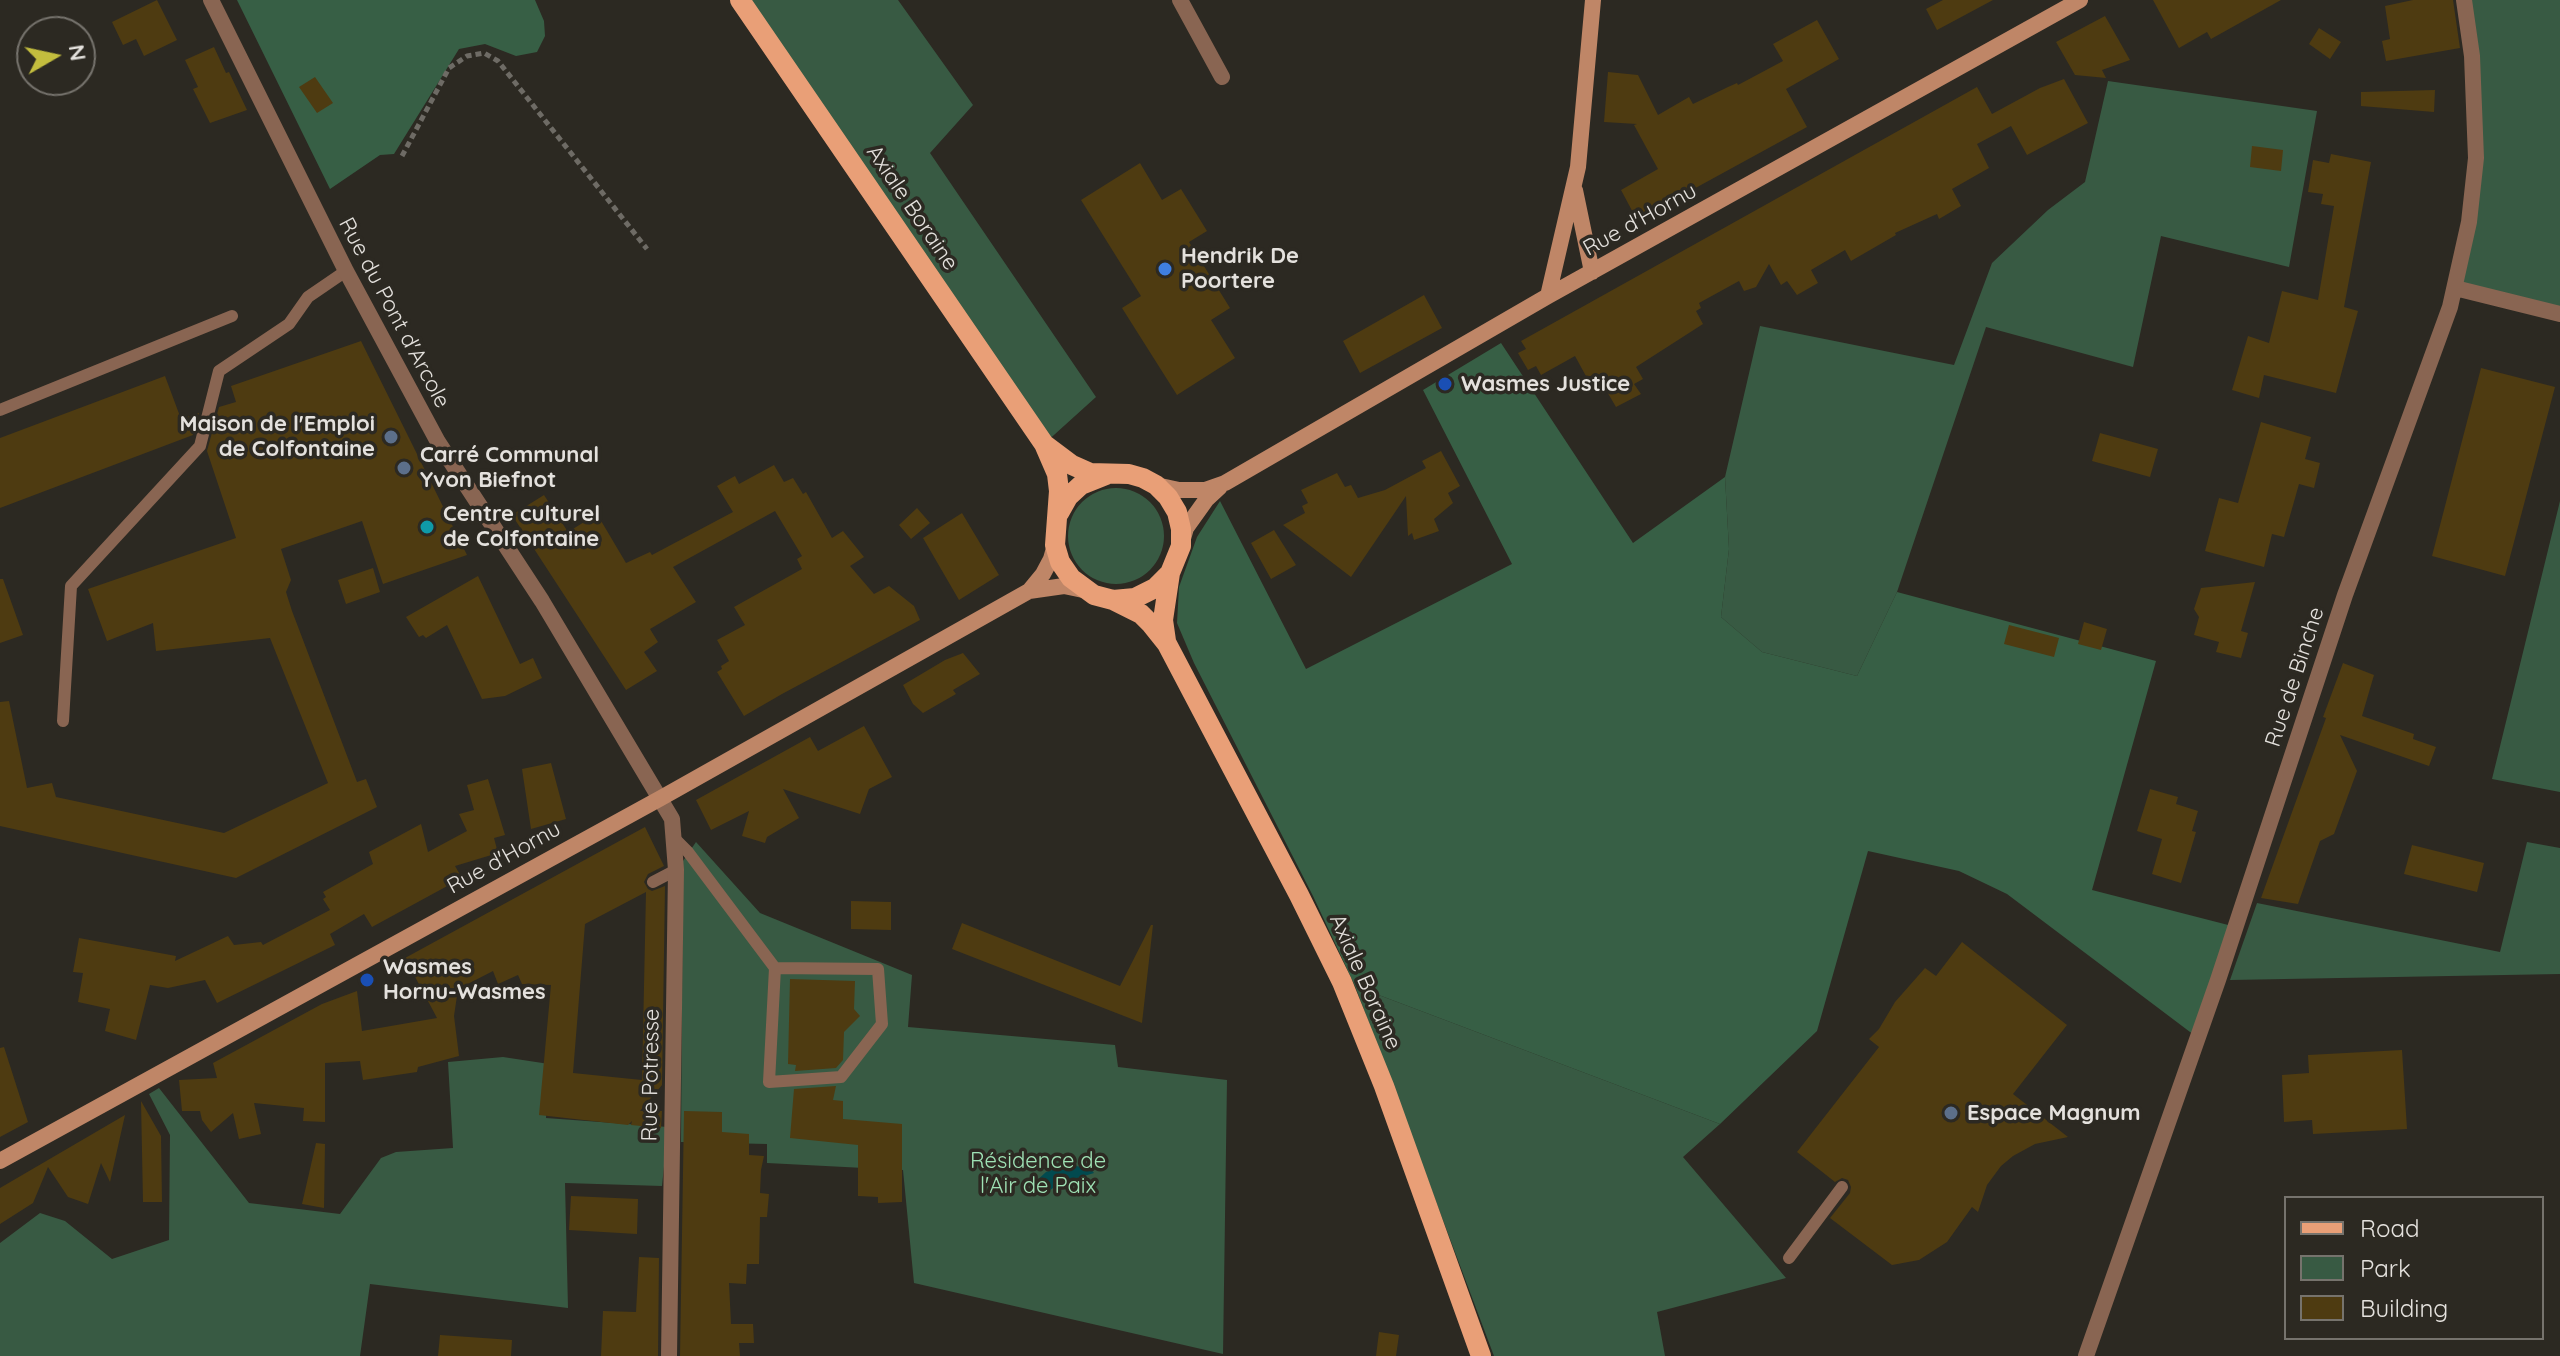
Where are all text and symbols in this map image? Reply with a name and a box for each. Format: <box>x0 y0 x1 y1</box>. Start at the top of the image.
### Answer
north arrow <box>16 16 96 96</box>
text: N <box>63 42 93 63</box>
street label: Axiale Boraine <box>860 140 964 276</box>
street label: Rue d'Hornu <box>1579 178 1701 262</box>
street label: Rue du Pont d'Arcole <box>333 213 455 413</box>
place label: Hendrik De Poortere <box>1181 243 1299 294</box>
marker: Hendrik De Poortere <box>1156 260 1174 278</box>
place label: Wasmes Justice <box>1461 371 1630 397</box>
marker: Wasmes Justice <box>1436 375 1454 393</box>
place label: Maison de l'Emploi de Colfontaine <box>179 411 375 462</box>
marker: Maison de l'Emploi de Colfontaine <box>382 428 400 446</box>
place label: Carré Communal Yvon Biefnot <box>420 442 599 494</box>
marker: Carré Communal Yvon Biefnot <box>395 459 413 477</box>
place label: Centre culturel de Colfontaine <box>443 501 600 552</box>
marker: Centre culturel de Colfontaine <box>418 518 436 536</box>
street label: Rue de Binche <box>2260 604 2330 750</box>
street label: Rue d'Hornu <box>443 816 565 900</box>
street label: Axiale Boraine <box>1323 910 1407 1054</box>
place label: Wasmes Hornu-Wasmes <box>383 954 546 1006</box>
marker: Wasmes Hornu-Wasmes <box>358 971 376 989</box>
street label: Rue Potresse <box>637 1008 665 1142</box>
place label: Espace Magnum <box>1967 1100 2141 1126</box>
marker: Espace Magnum <box>1942 1104 1960 1122</box>
park label: Résidence de l'Air de Paix <box>970 1148 1106 1200</box>
legend <box>2284 1196 2544 1340</box>
text: Road <box>2360 1213 2420 1243</box>
text: Park <box>2360 1253 2411 1283</box>
text: Building <box>2360 1293 2448 1323</box>

